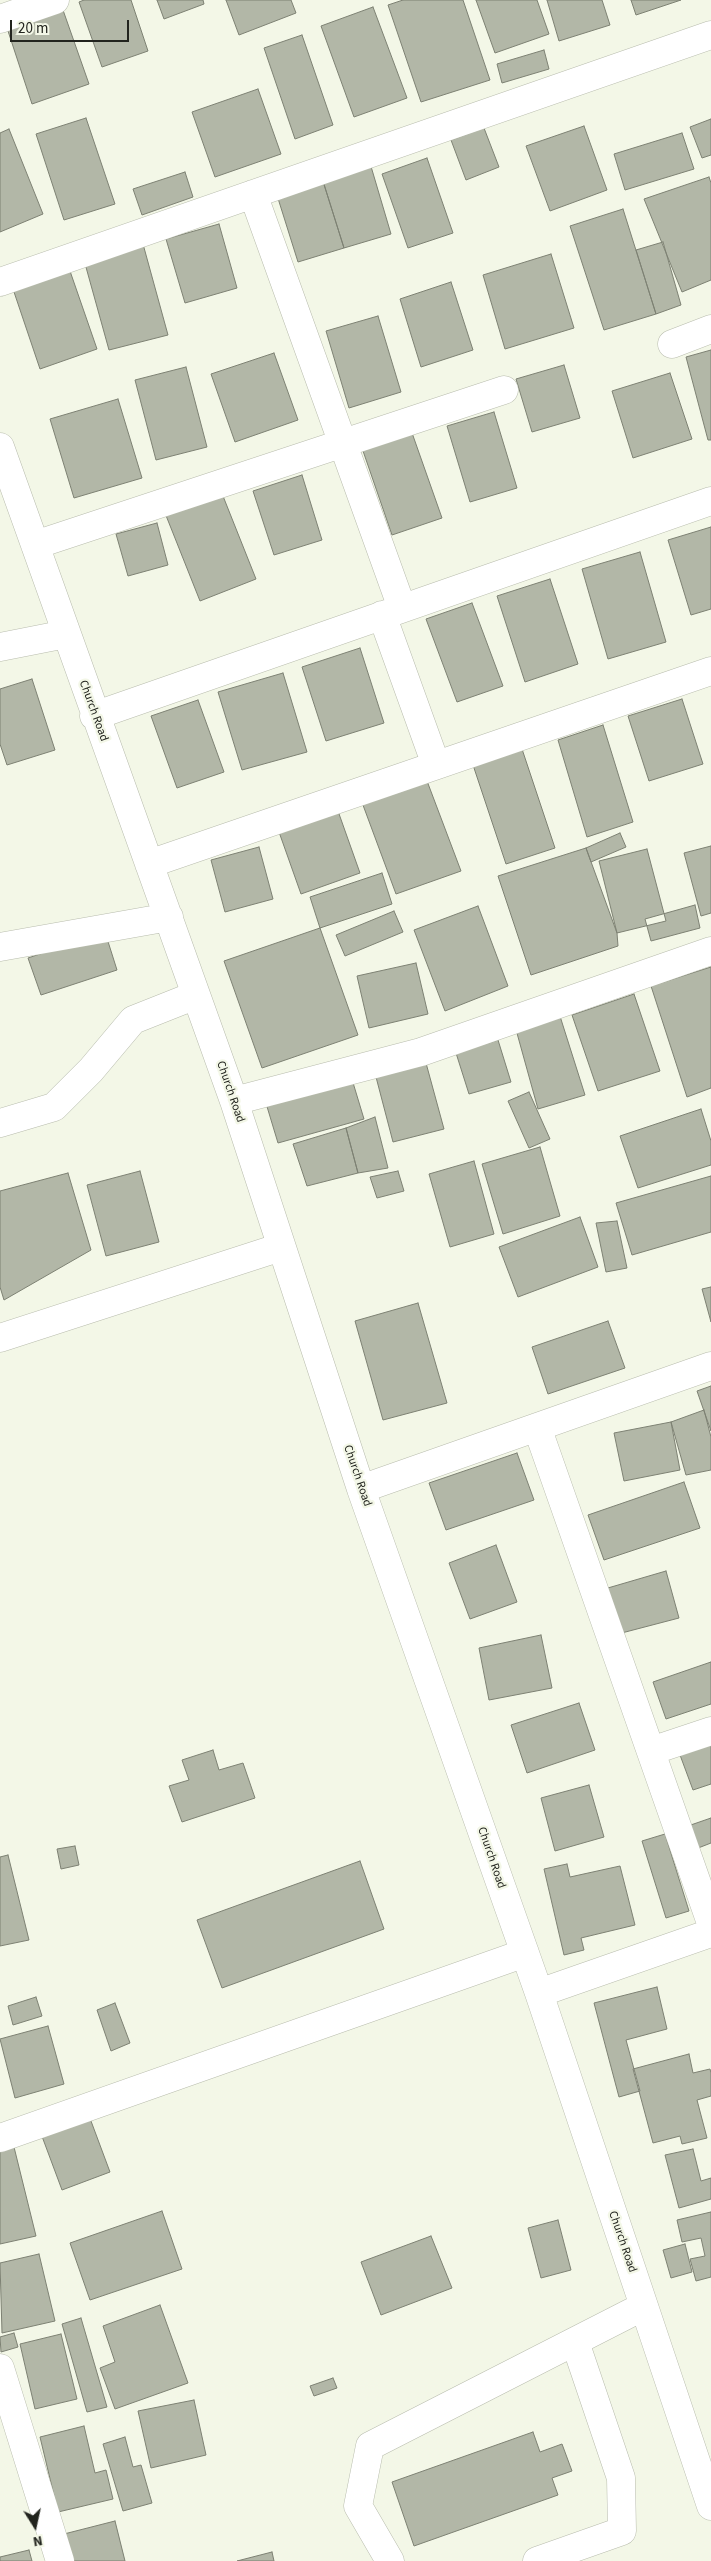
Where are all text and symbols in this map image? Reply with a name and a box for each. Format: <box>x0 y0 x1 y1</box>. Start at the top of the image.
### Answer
scale bar <box>12 10 131 42</box>
text: 20 m <box>18 18 48 39</box>
street label: Church Road <box>75 678 111 744</box>
street label: Church Road <box>213 1059 247 1125</box>
street label: Church Road <box>340 1443 374 1509</box>
street label: Church Road <box>474 1825 508 1891</box>
street label: Church Road <box>605 2209 639 2275</box>
north arrow <box>10 2501 60 2551</box>
text: N <box>31 2530 44 2551</box>

